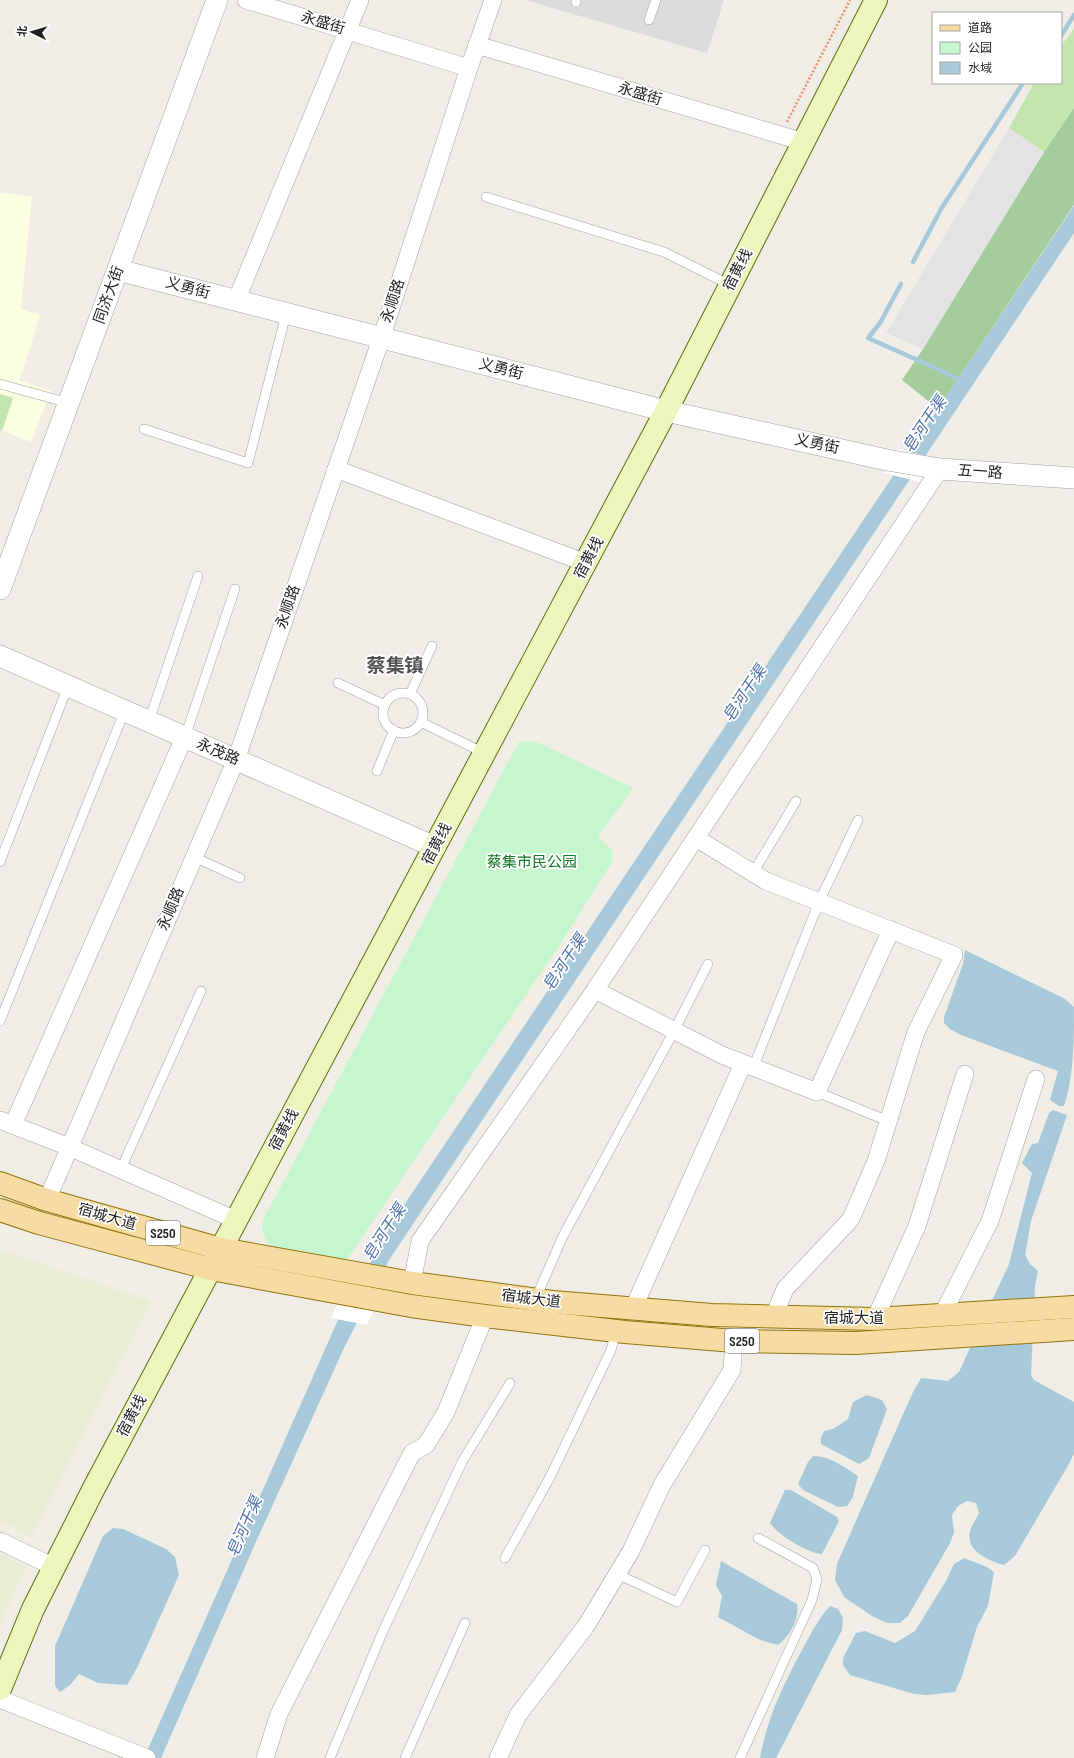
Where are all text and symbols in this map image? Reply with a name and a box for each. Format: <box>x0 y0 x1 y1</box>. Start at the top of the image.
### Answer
street label: 永盛街 <box>299 7 347 39</box>
north arrow <box>12 12 52 52</box>
legend <box>932 12 1062 84</box>
text: 道路 <box>968 21 992 36</box>
text: 北 <box>16 25 29 37</box>
text: 公园 <box>968 41 992 56</box>
text: 水域 <box>968 61 992 76</box>
street label: 永盛街 <box>616 78 664 110</box>
street label: 宿黄线 <box>719 246 757 294</box>
street label: 同济大街 <box>90 264 128 326</box>
street label: 义勇街 <box>164 273 212 303</box>
street label: 永顺路 <box>377 277 409 325</box>
street label: 义勇街 <box>477 354 525 384</box>
water label: 皂河干渠 <box>899 392 952 457</box>
street label: 义勇街 <box>793 430 841 458</box>
street label: 五一路 <box>957 461 1003 483</box>
street label: 宿黄线 <box>570 534 608 582</box>
street label: 永顺路 <box>272 583 304 631</box>
district label: 蔡集镇 <box>366 655 424 678</box>
water label: 皂河干渠 <box>719 661 772 726</box>
street label: 永茂路 <box>194 734 242 770</box>
street label: 宿黄线 <box>418 820 456 868</box>
park label: 蔡集市民公园 <box>487 853 577 872</box>
street label: 永顺路 <box>153 885 189 933</box>
water label: 皂河干渠 <box>539 930 592 995</box>
street label: 宿黄线 <box>265 1106 303 1154</box>
water label: 皂河干渠 <box>360 1199 411 1265</box>
street label: 宿城大道 <box>76 1200 138 1234</box>
road number: S250 <box>146 1221 180 1245</box>
street label: 宿城大道 <box>500 1286 562 1312</box>
street label: 宿城大道 <box>824 1309 884 1328</box>
road number: S250 <box>725 1329 759 1353</box>
street label: 宿黄线 <box>113 1392 151 1440</box>
water label: 皂河干渠 <box>223 1492 268 1560</box>

